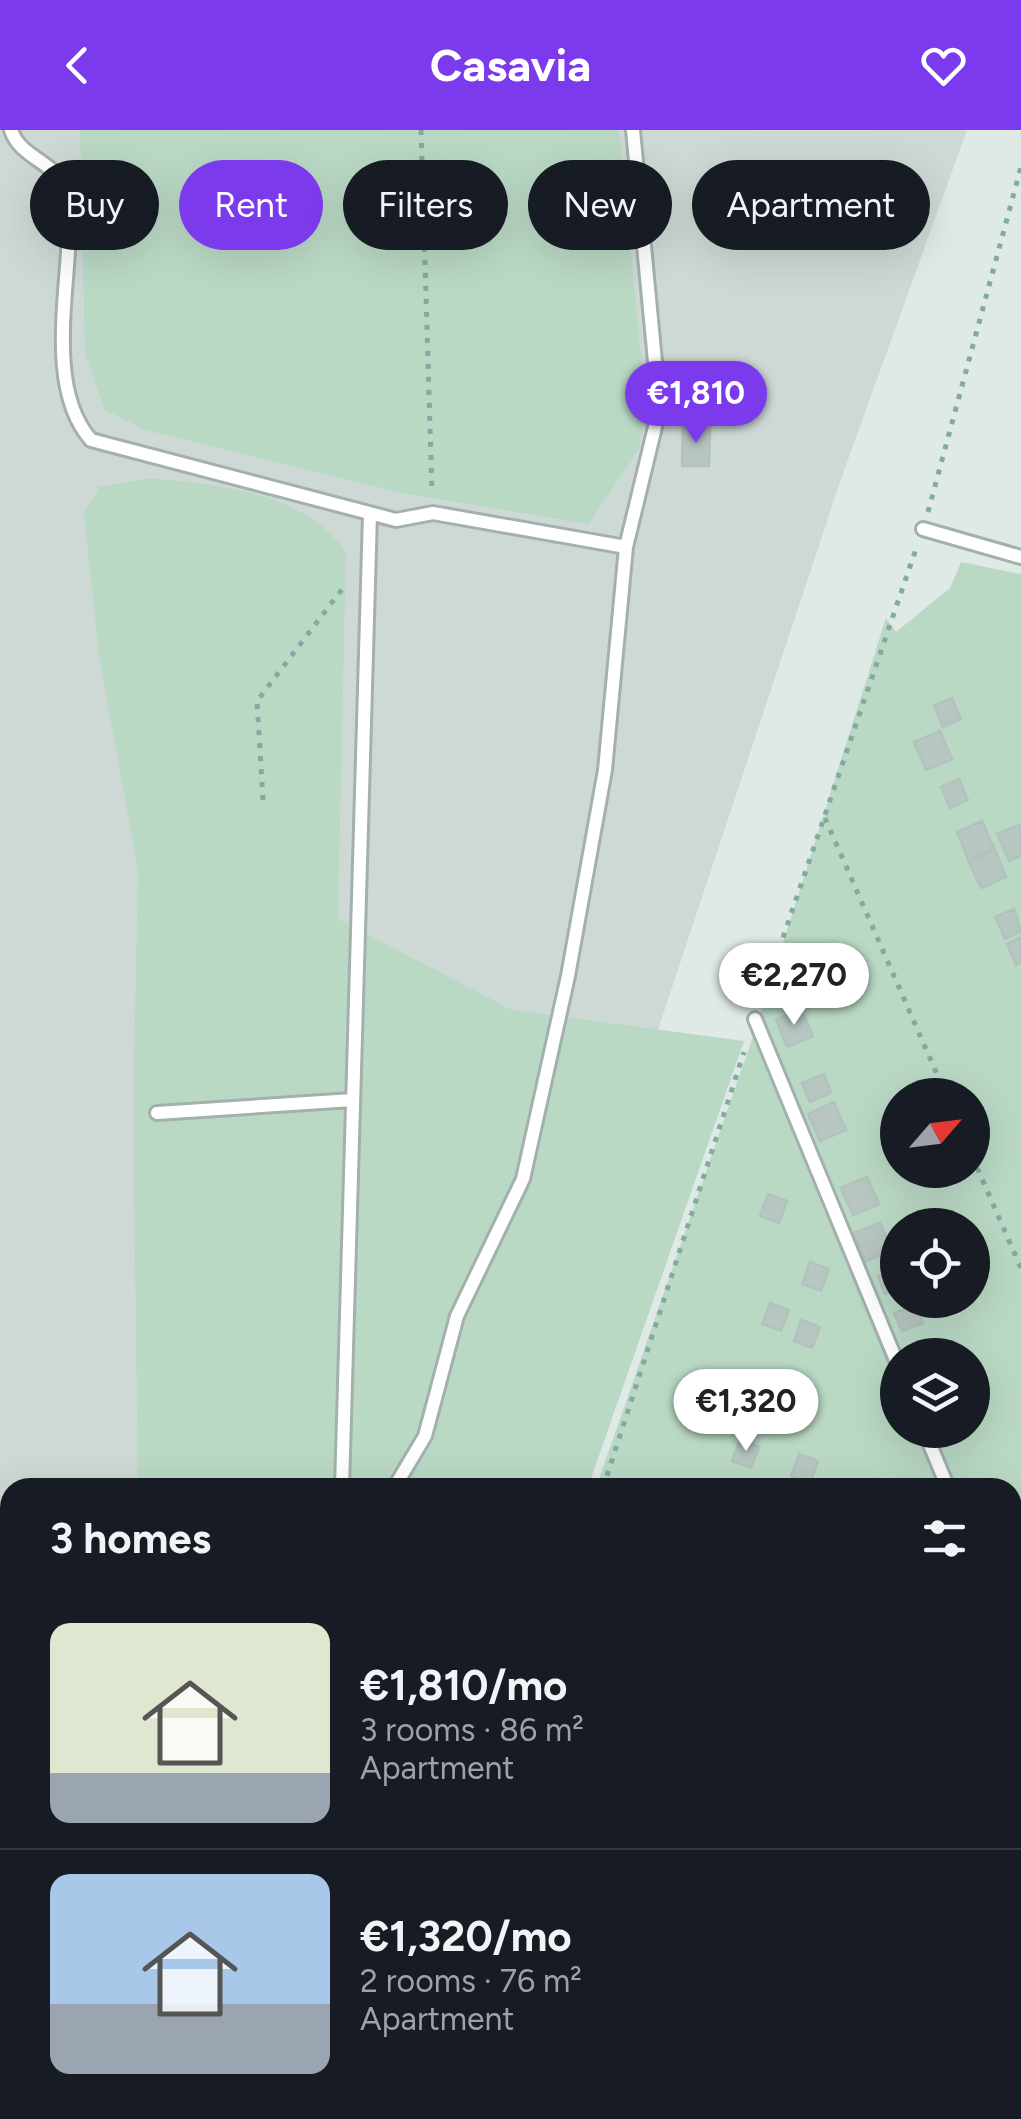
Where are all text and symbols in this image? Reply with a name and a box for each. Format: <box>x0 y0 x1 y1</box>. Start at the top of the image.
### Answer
icon: back <box>50 38 105 93</box>
text: Casavia <box>430 38 591 92</box>
icon: heart <box>916 38 971 93</box>
chip: Buy <box>30 160 159 250</box>
chip: Rent <box>179 160 323 250</box>
chip: Filters <box>343 160 508 250</box>
chip: New <box>528 160 672 250</box>
chip: Apartment <box>692 160 930 250</box>
pin: €1,810 <box>615 361 777 446</box>
text: €1,810 <box>647 374 745 412</box>
pin: €2,270 <box>713 943 875 1028</box>
text: €2,270 <box>741 956 847 994</box>
north arrow <box>880 1078 990 1188</box>
map controls <box>880 1078 990 1448</box>
button: locate <box>880 1208 990 1318</box>
button: layers <box>880 1338 990 1448</box>
pin: €1,320 <box>665 1369 827 1454</box>
text: €1,320 <box>695 1382 797 1420</box>
icon: filters <box>917 1511 972 1566</box>
text: 3 homes <box>50 1513 211 1564</box>
text: €1,810/mo <box>360 1660 568 1711</box>
icon: home <box>130 1663 250 1783</box>
text: 3 rooms · 86 m² <box>360 1711 584 1749</box>
text: Apartment <box>360 1749 514 1787</box>
text: €1,320/mo <box>360 1911 572 1962</box>
icon: home <box>130 1914 250 2034</box>
text: 2 rooms · 76 m² <box>360 1962 582 2000</box>
text: Apartment <box>360 2000 514 2038</box>

